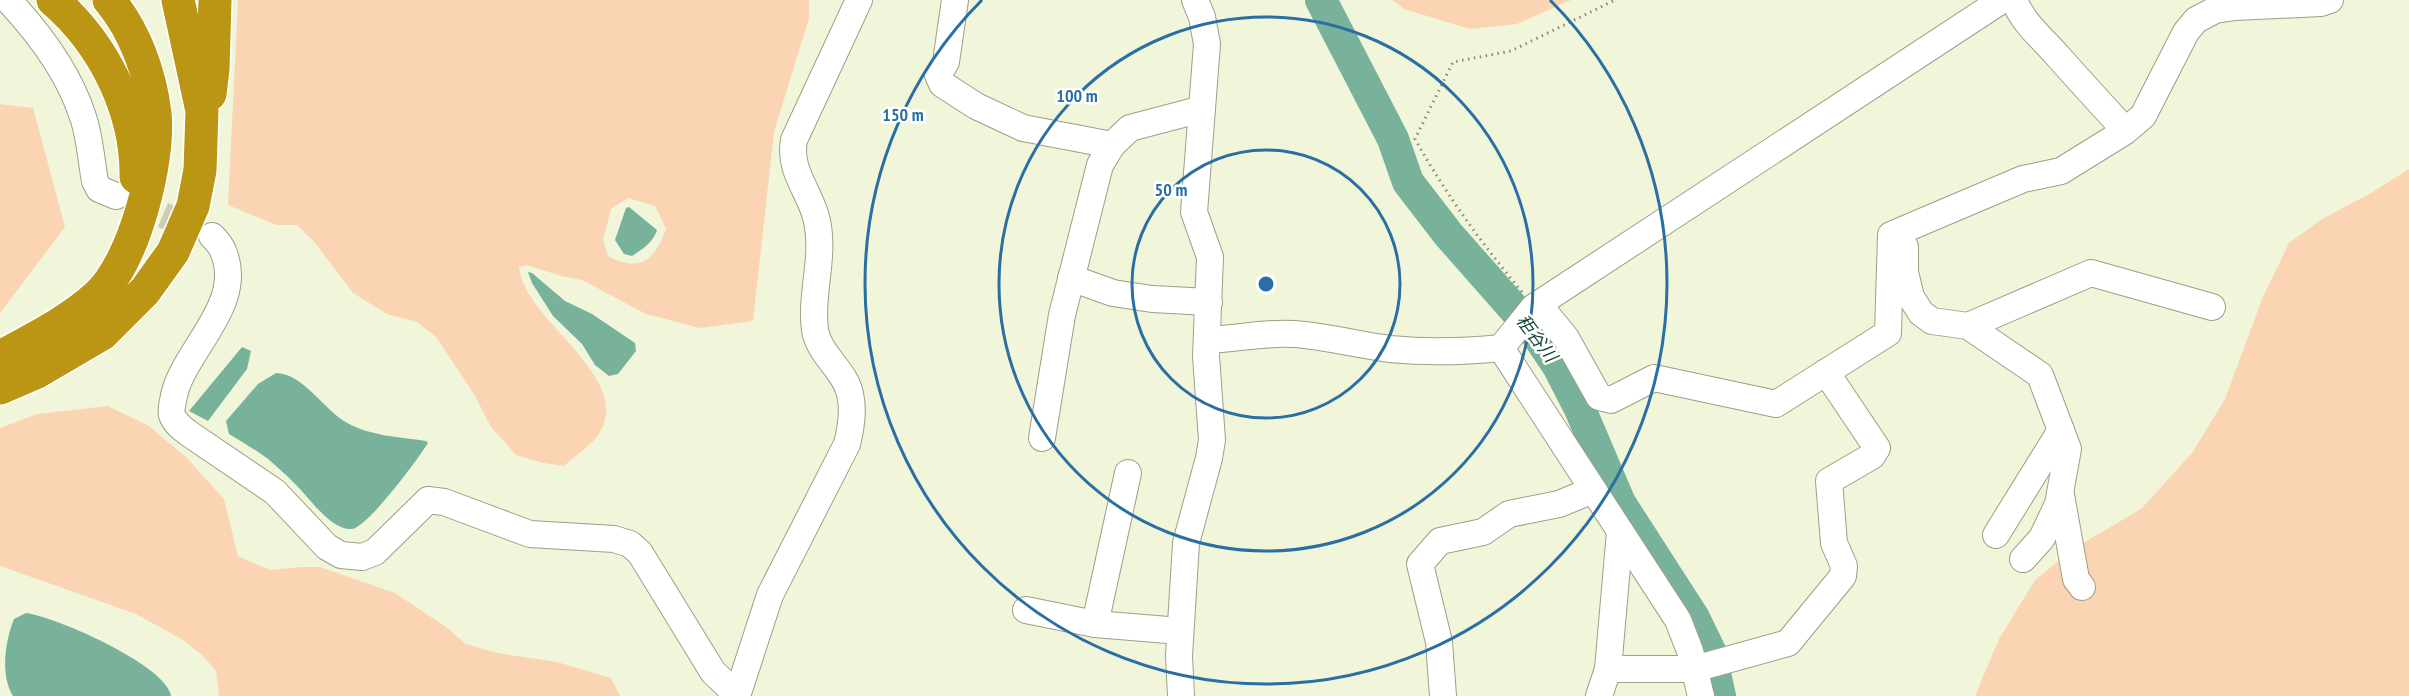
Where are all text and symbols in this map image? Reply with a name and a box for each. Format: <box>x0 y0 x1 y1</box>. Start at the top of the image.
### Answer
text: 100 m <box>1056 84 1098 107</box>
text: 150 m <box>882 103 924 126</box>
text: 50 m <box>1155 178 1187 201</box>
centre of rings <box>1256 274 1276 294</box>
water label: 秬谷川 <box>1512 310 1564 368</box>

